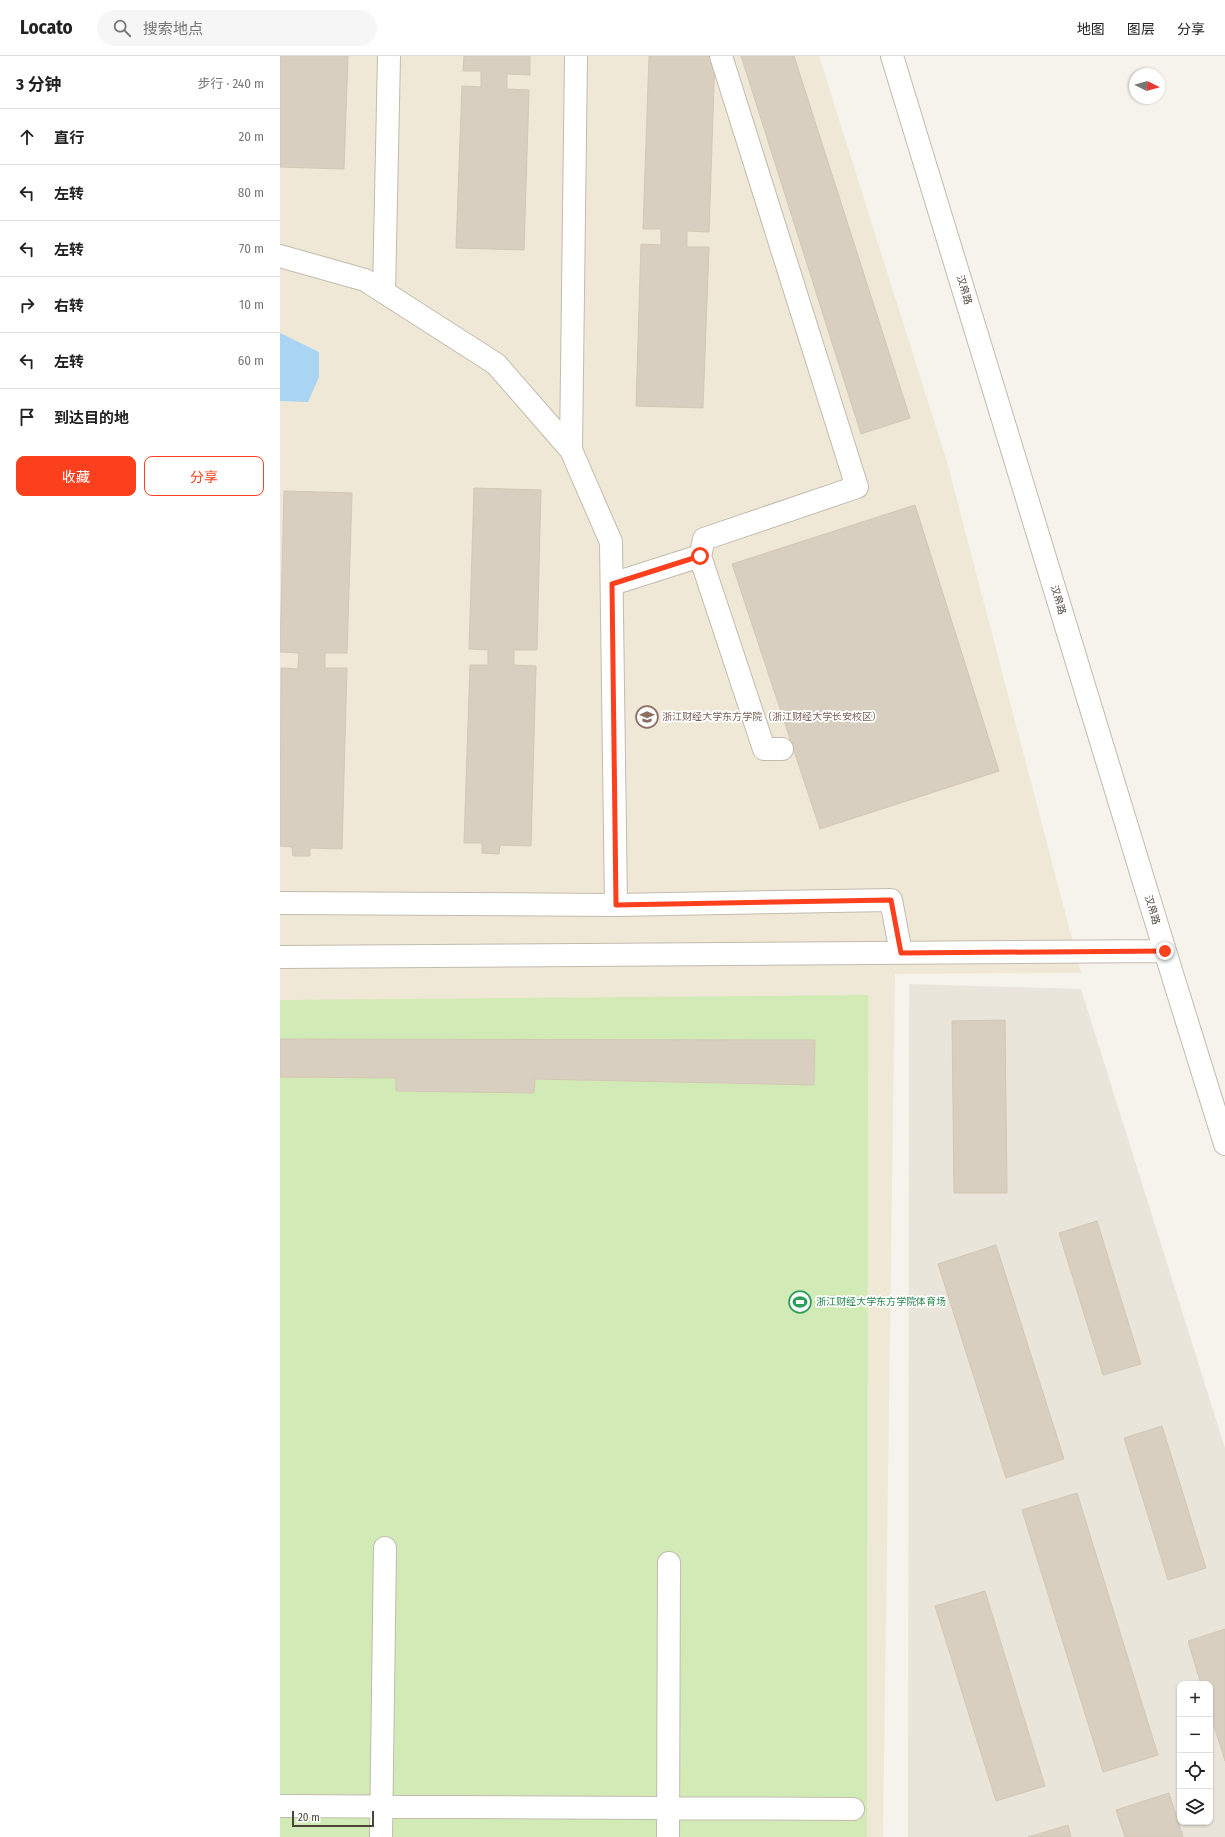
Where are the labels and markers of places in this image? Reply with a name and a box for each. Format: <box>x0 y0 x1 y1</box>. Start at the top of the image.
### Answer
school or university icon: 浙江财经大学东方学院（浙江财经大学长安校区） <box>634 704 660 730</box>
place label: 浙江财经大学东方学院（浙江财经大学长安校区） <box>662 711 882 723</box>
sports icon: 浙江财经大学东方学院体育场 <box>787 1289 813 1315</box>
place label: 浙江财经大学东方学院体育场 <box>816 1296 946 1308</box>

